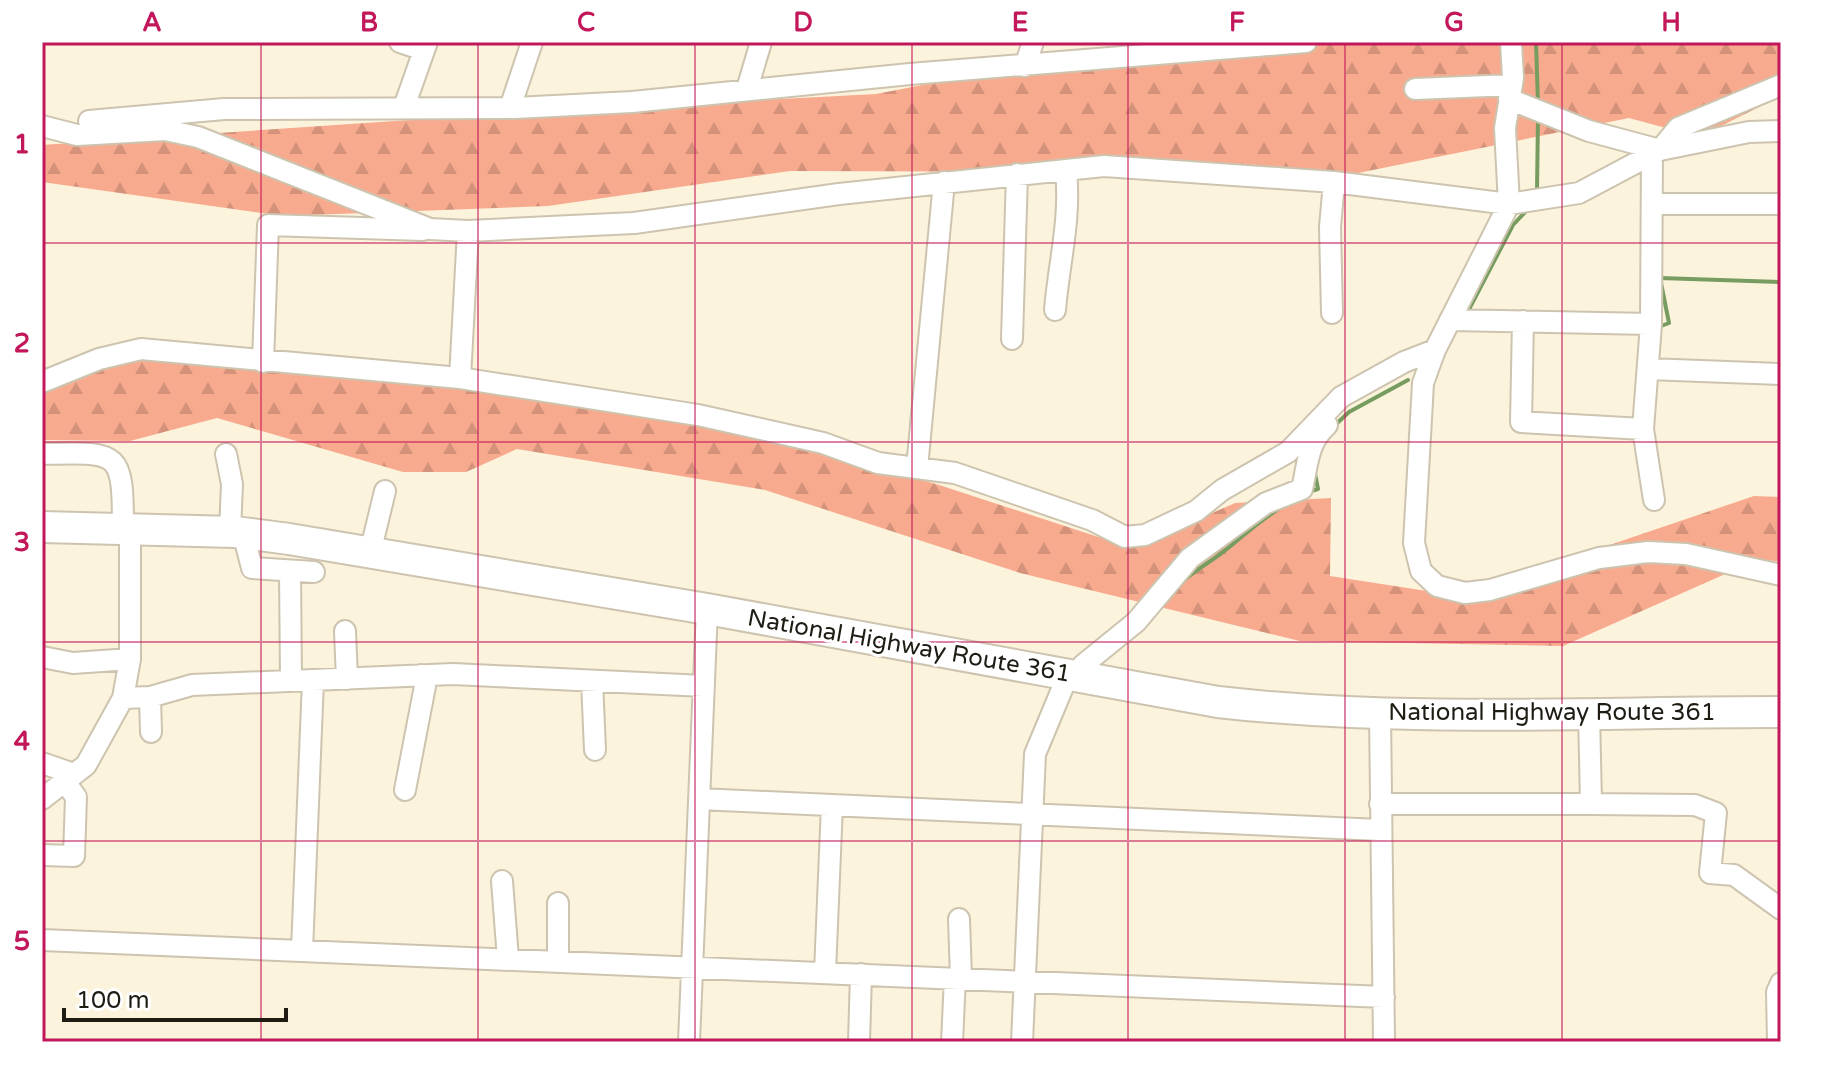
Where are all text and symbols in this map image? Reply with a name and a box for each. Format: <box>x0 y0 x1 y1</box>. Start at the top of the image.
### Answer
text: A <box>142 7 162 38</box>
text: B <box>360 7 378 38</box>
text: C <box>577 7 595 38</box>
text: D <box>793 7 813 38</box>
text: E <box>1012 7 1028 38</box>
text: F <box>1229 7 1245 38</box>
text: G <box>1444 7 1464 38</box>
text: H <box>1661 7 1681 38</box>
text: 1 <box>14 129 30 160</box>
text: 2 <box>14 328 30 359</box>
text: 3 <box>14 527 30 558</box>
street label: National Highway Route 361 <box>745 603 1073 689</box>
street label: National Highway Route 361 <box>1388 698 1716 727</box>
text: 4 <box>14 726 30 757</box>
text: 5 <box>14 926 30 957</box>
scale bar <box>64 972 286 1022</box>
text: 100 m <box>76 986 150 1015</box>

